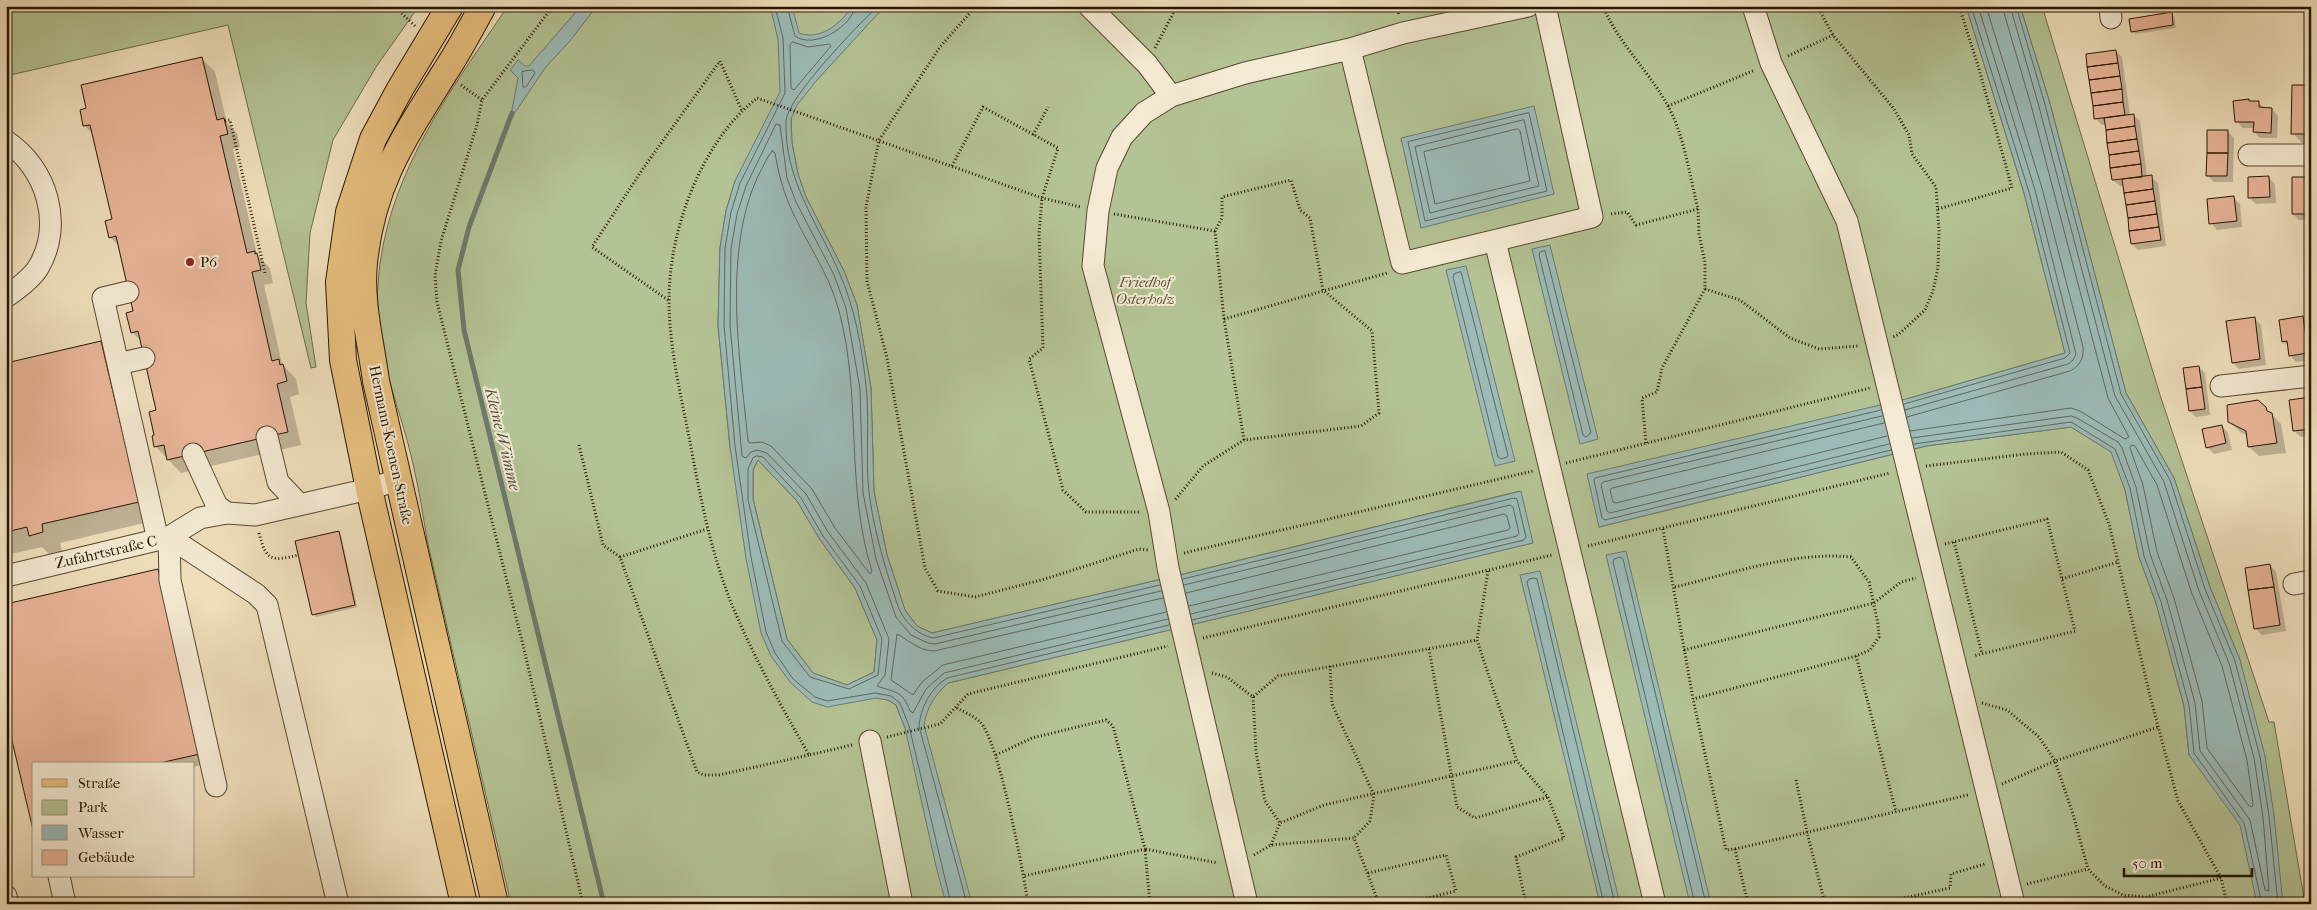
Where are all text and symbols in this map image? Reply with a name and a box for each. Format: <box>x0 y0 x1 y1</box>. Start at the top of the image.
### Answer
place label: P6 <box>200 253 218 271</box>
marker: P6 <box>184 256 196 268</box>
park label: Friedhof Osterholz <box>1115 273 1175 308</box>
street label: Hermann-Koenen-Straße <box>365 364 417 527</box>
water label: Kleine Wümme <box>481 385 525 493</box>
street label: Zufahrtstraße C <box>53 532 159 572</box>
legend <box>32 762 195 878</box>
text: Straße <box>78 774 121 792</box>
text: Park <box>78 798 108 816</box>
text: Wasser <box>77 824 124 842</box>
scale bar <box>2124 845 2252 877</box>
text: Gebäude <box>78 848 135 866</box>
text: 50 m <box>2132 854 2163 872</box>

